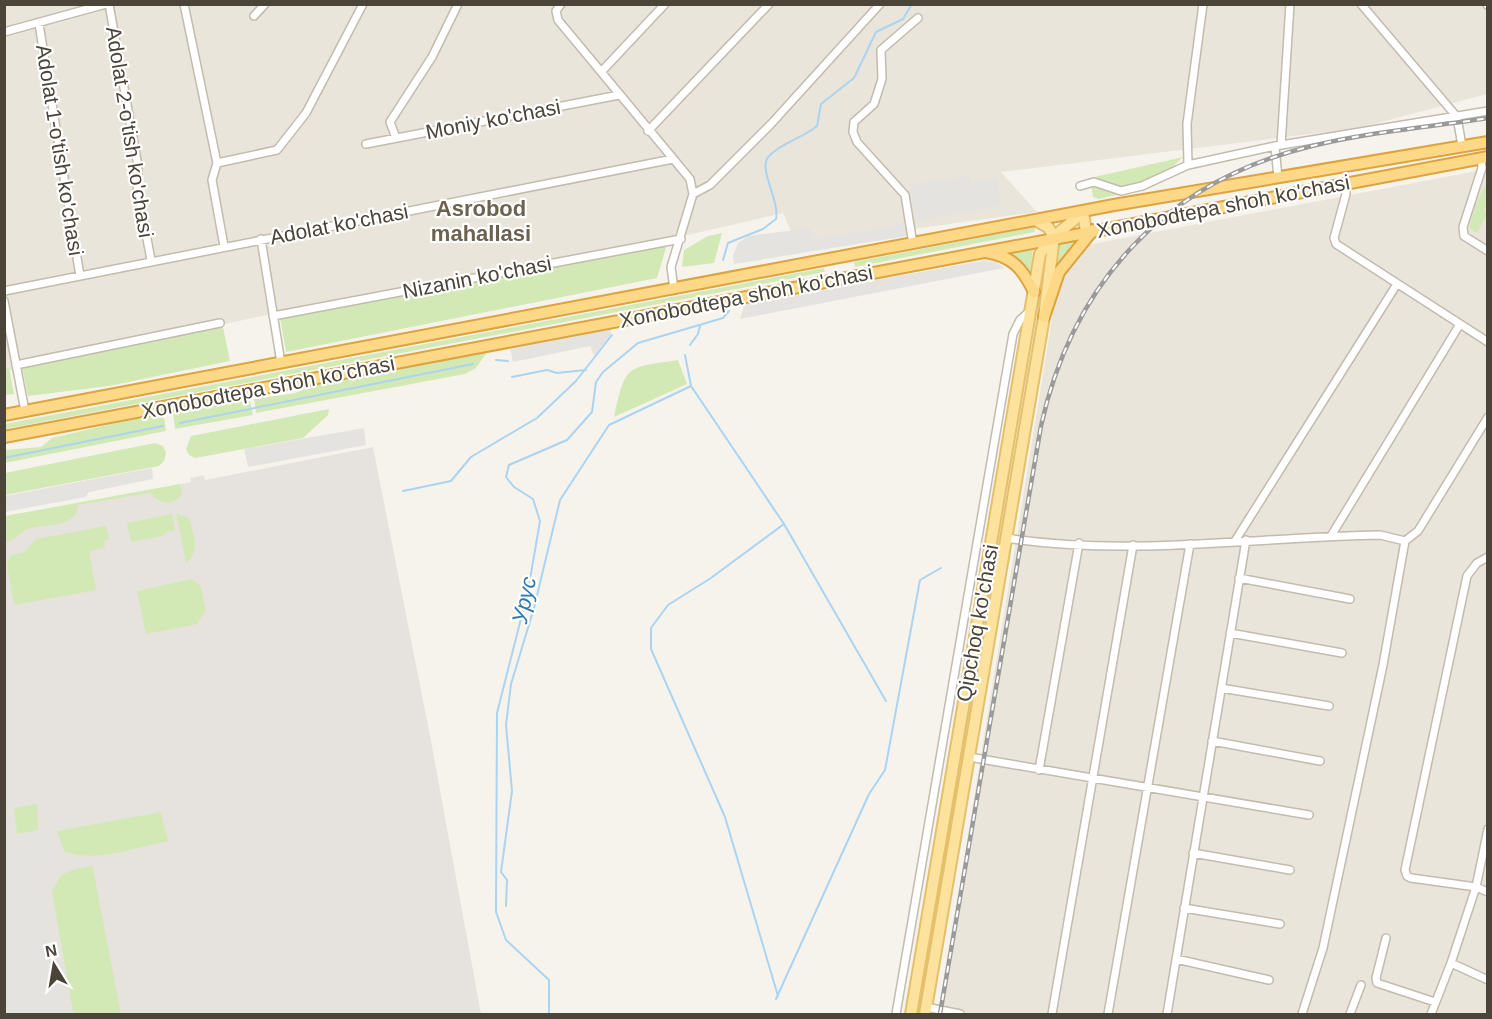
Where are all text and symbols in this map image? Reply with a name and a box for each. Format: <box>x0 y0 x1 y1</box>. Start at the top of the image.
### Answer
street label: Adolat 2-o'tish ko'chasi <box>102 25 158 239</box>
street label: Adolat 1-o'tish ko'chasi <box>32 43 88 257</box>
street label: Moniy ko'chasi <box>424 95 562 143</box>
street label: Xonobodtepa shoh ko'chasi <box>1094 170 1352 242</box>
district label: Asrobod mahallasi <box>431 196 531 246</box>
street label: Adolat ko'chasi <box>268 199 410 249</box>
street label: Nizanin ko'chasi <box>401 251 553 303</box>
street label: Xonobodtepa shoh ko'chasi <box>617 260 875 332</box>
street label: Xonobodtepa shoh ko'chasi <box>139 351 397 423</box>
street label: Qipchoq ko'chasi <box>952 543 1002 703</box>
water label: Урус <box>507 574 541 627</box>
north arrow <box>24 935 84 995</box>
text: N <box>44 941 59 960</box>

